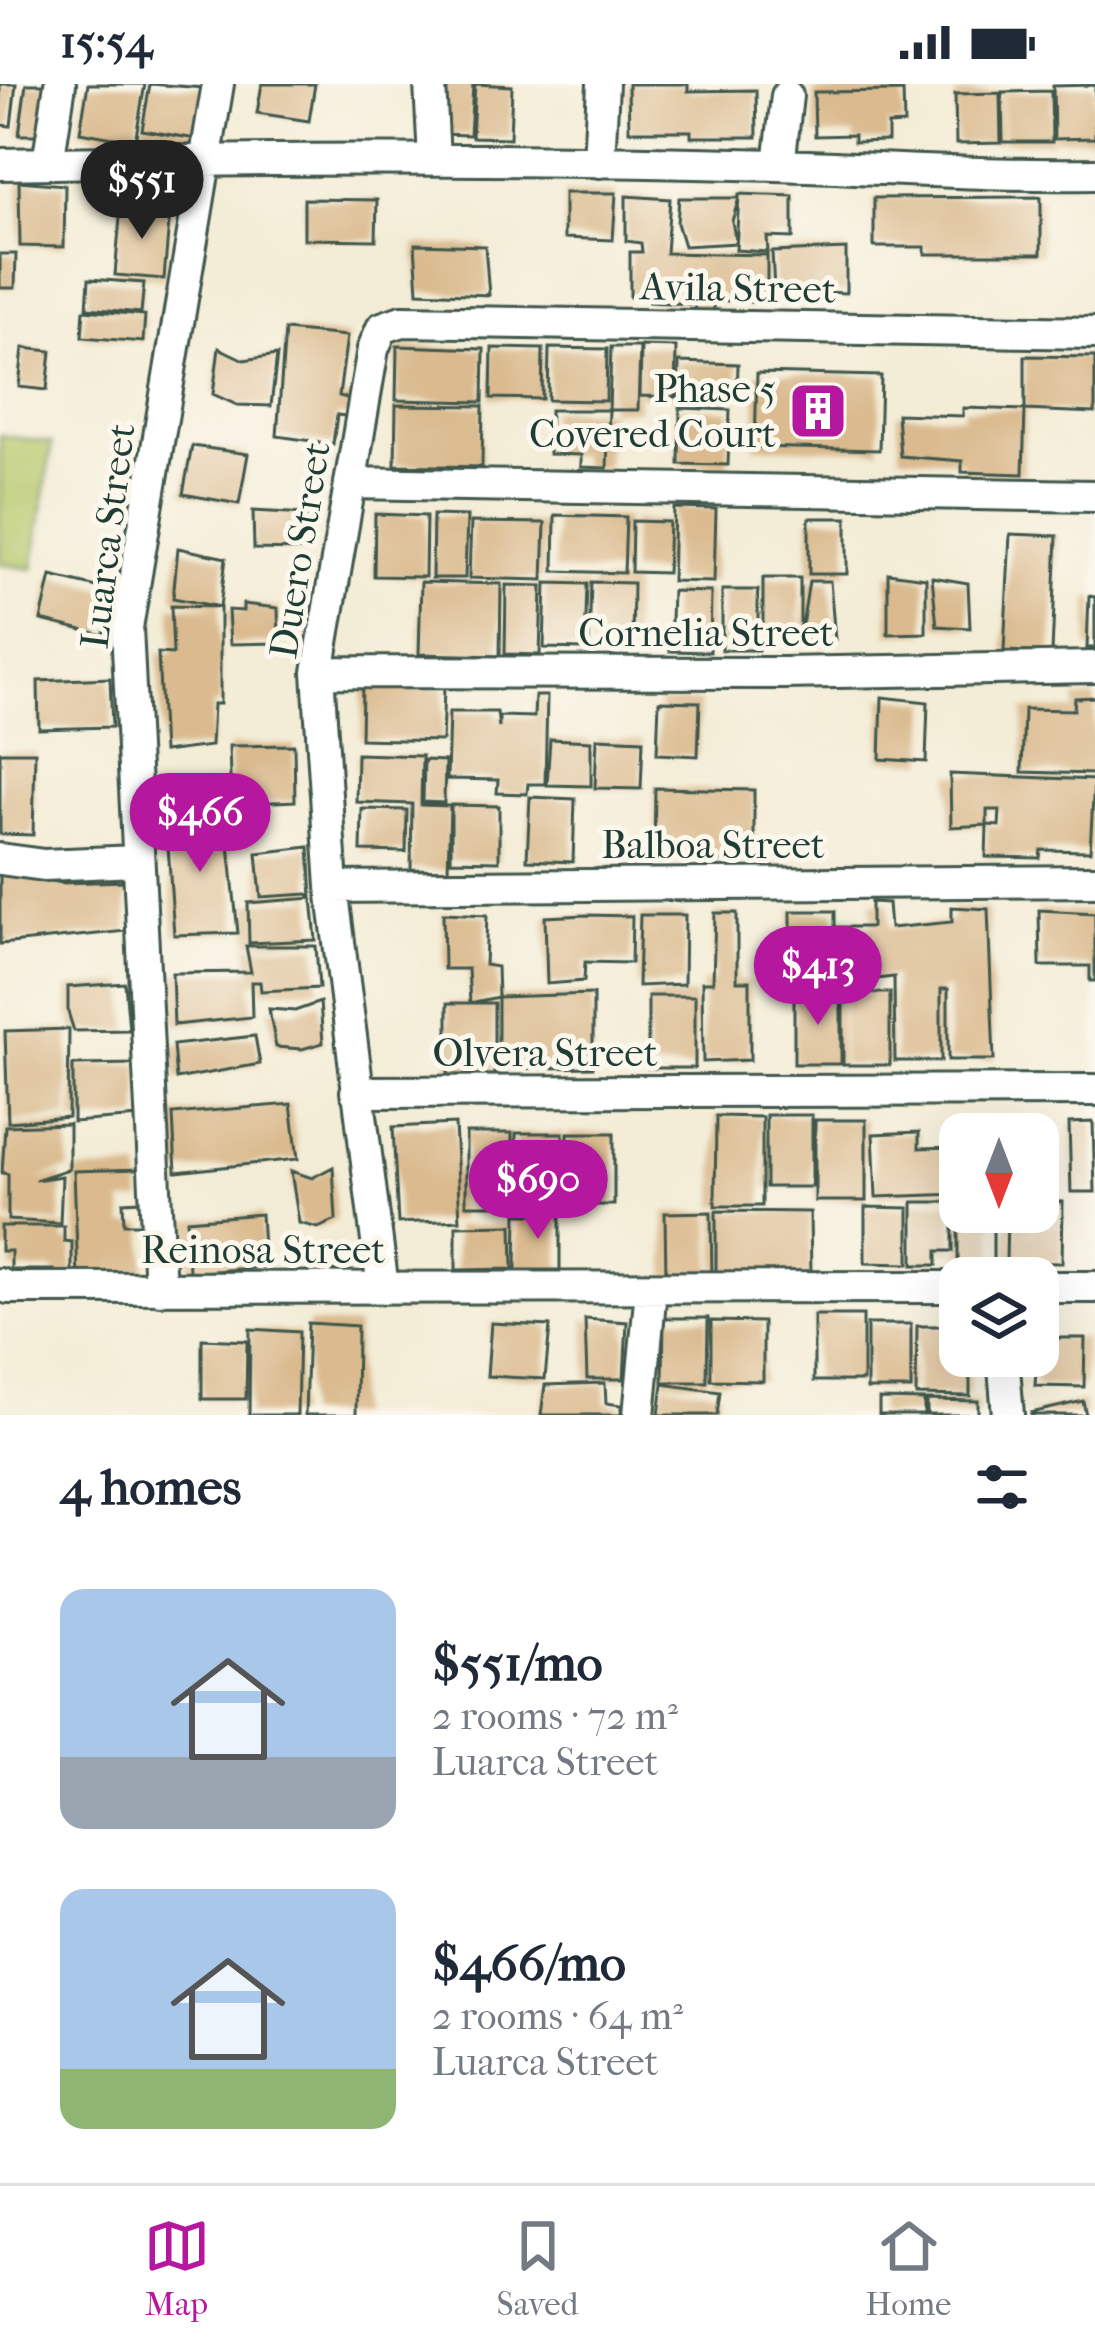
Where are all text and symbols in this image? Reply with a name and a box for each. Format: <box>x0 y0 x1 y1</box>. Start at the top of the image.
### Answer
text: 15:54 <box>60 16 152 69</box>
pin: $551 <box>71 140 213 242</box>
text: $551 <box>108 156 176 202</box>
street label: Avila Street <box>638 263 836 313</box>
place label: Phase 5 Covered Court <box>529 366 776 457</box>
building icon: Phase 5 Covered Court <box>787 380 849 442</box>
street label: Luarca Street <box>71 421 145 651</box>
street label: Duero Street <box>260 438 340 661</box>
street label: Cornelia Street <box>578 610 834 656</box>
pin: $466 <box>129 773 271 875</box>
text: $466 <box>157 789 243 835</box>
street label: Balboa Street <box>601 822 825 868</box>
pin: $413 <box>747 926 889 1028</box>
text: $413 <box>781 942 855 988</box>
street label: Olvera Street <box>432 1030 658 1076</box>
north arrow <box>939 1113 1059 1233</box>
map controls <box>939 1113 1059 1377</box>
pin: $690 <box>467 1140 609 1242</box>
text: $690 <box>496 1156 580 1202</box>
street label: Reinosa Street <box>141 1227 385 1273</box>
button: layers <box>939 1257 1059 1377</box>
icon: filters <box>969 1454 1035 1520</box>
text: 4 homes <box>60 1457 241 1517</box>
text: $551/mo <box>432 1633 603 1693</box>
icon: home <box>156 1637 300 1781</box>
text: 2 rooms · 72 m² <box>432 1693 678 1739</box>
text: Luarca Street <box>432 1739 659 1785</box>
text: $466/mo <box>432 1933 626 1993</box>
icon: home <box>156 1937 300 2081</box>
text: 2 rooms · 64 m² <box>432 1993 683 2039</box>
text: Luarca Street <box>432 2039 659 2085</box>
tab: Map <box>144 2213 210 2324</box>
tab: Saved <box>497 2213 578 2324</box>
tab: Home <box>866 2213 951 2324</box>

